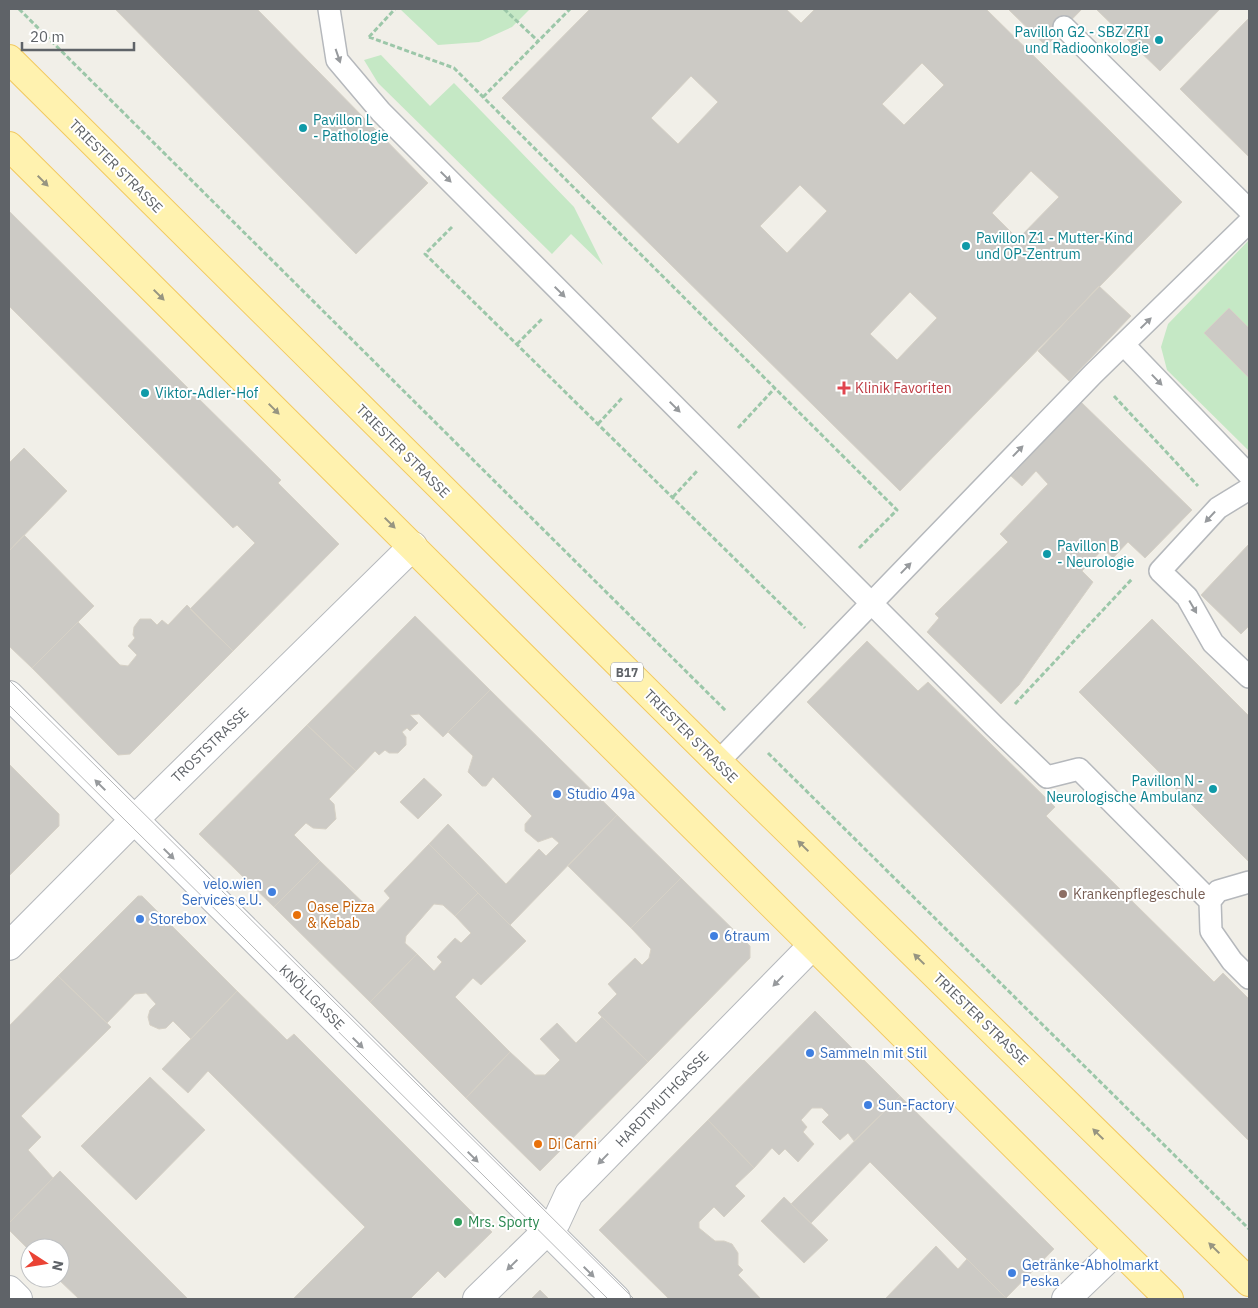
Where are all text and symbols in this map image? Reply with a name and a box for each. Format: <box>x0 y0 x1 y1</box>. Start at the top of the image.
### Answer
scale bar <box>22 20 135 52</box>
place label: Pavillon G2 - SBZ ZRI und Radioonkologie <box>1015 23 1149 57</box>
text: 20 m <box>30 27 65 46</box>
marker: Pavillon G2 - SBZ ZRI und Radioonkologie <box>1153 34 1165 46</box>
one-way arrow <box>334 49 342 64</box>
place label: Pavillon L - Pathologie <box>313 111 389 145</box>
street label: TRIESTER STRASSE <box>65 115 167 217</box>
marker: Pavillon L - Pathologie <box>297 122 309 134</box>
one-way arrow <box>439 170 451 182</box>
one-way arrow <box>37 174 49 186</box>
place label: Pavillon Z1 - Mutter-Kind und OP-Zentrum <box>976 229 1133 263</box>
marker: Pavillon Z1 - Mutter-Kind und OP-Zentrum <box>960 240 972 252</box>
one-way arrow <box>554 285 566 297</box>
one-way arrow <box>153 289 165 301</box>
one-way arrow <box>1139 318 1151 330</box>
one-way arrow <box>1151 374 1163 386</box>
place label: Klinik Favoriten <box>855 379 952 397</box>
marker: Klinik Favoriten <box>837 381 851 395</box>
place label: Viktor-Adler-Hof <box>155 384 259 402</box>
marker: Viktor-Adler-Hof <box>139 387 151 399</box>
street label: TRIESTER STRASSE <box>352 400 454 502</box>
one-way arrow <box>669 400 681 412</box>
one-way arrow <box>268 403 280 415</box>
one-way arrow <box>1012 445 1024 457</box>
one-way arrow <box>1204 511 1216 523</box>
one-way arrow <box>384 517 396 529</box>
place label: Pavillon B - Neurologie <box>1057 537 1135 571</box>
marker: Pavillon B - Neurologie <box>1041 548 1053 560</box>
one-way arrow <box>899 562 911 574</box>
one-way arrow <box>1188 600 1197 613</box>
road number: B17 <box>611 662 643 682</box>
street label: TRIESTER STRASSE <box>640 685 742 787</box>
street label: TROSTSTRASSE <box>168 704 252 786</box>
place label: Pavillon N - Neurologische Ambulanz <box>1046 772 1203 806</box>
one-way arrow <box>94 779 106 791</box>
marker: Pavillon N - Neurologische Ambulanz <box>1207 783 1219 795</box>
place label: Studio 49a <box>567 785 636 803</box>
marker: Studio 49a <box>551 788 563 800</box>
one-way arrow <box>797 840 809 852</box>
one-way arrow <box>162 848 174 860</box>
place label: velo.wien Services e.U. <box>182 875 262 909</box>
place label: Krankenpflegeschule <box>1073 885 1206 903</box>
marker: velo.wien Services e.U. <box>266 886 278 898</box>
marker: Krankenpflegeschule <box>1057 888 1069 900</box>
place label: Oase Pizza & Kebab <box>307 898 375 932</box>
marker: Oase Pizza & Kebab <box>291 909 303 921</box>
place label: Storebox <box>150 910 206 928</box>
marker: Storebox <box>134 913 146 925</box>
place label: 6traum <box>724 927 770 945</box>
marker: 6traum <box>708 930 720 942</box>
one-way arrow <box>914 953 926 965</box>
street label: KNÖLLGASSE <box>275 960 349 1034</box>
street label: TRIESTER STRASSE <box>930 969 1032 1069</box>
one-way arrow <box>772 974 784 986</box>
one-way arrow <box>352 1037 364 1049</box>
place label: Sammeln mit Stil <box>820 1044 927 1062</box>
street label: HARDTMUTHGASSE <box>612 1047 712 1151</box>
marker: Sammeln mit Stil <box>804 1047 816 1059</box>
place label: Sun-Factory <box>878 1096 954 1114</box>
marker: Sun-Factory <box>862 1099 874 1111</box>
one-way arrow <box>1092 1128 1104 1140</box>
place label: Di Carni <box>548 1135 597 1153</box>
marker: Di Carni <box>532 1138 544 1150</box>
one-way arrow <box>467 1151 479 1163</box>
one-way arrow <box>597 1153 609 1165</box>
place label: Mrs. Sporty <box>468 1213 540 1231</box>
marker: Mrs. Sporty <box>452 1216 464 1228</box>
north arrow <box>20 1238 70 1288</box>
one-way arrow <box>1209 1242 1221 1254</box>
place label: Getränke-Abholmarkt Peska <box>1022 1256 1159 1290</box>
one-way arrow <box>506 1258 518 1270</box>
text: N <box>48 1259 68 1273</box>
one-way arrow <box>582 1266 594 1278</box>
marker: Getränke-Abholmarkt Peska <box>1006 1267 1018 1279</box>

